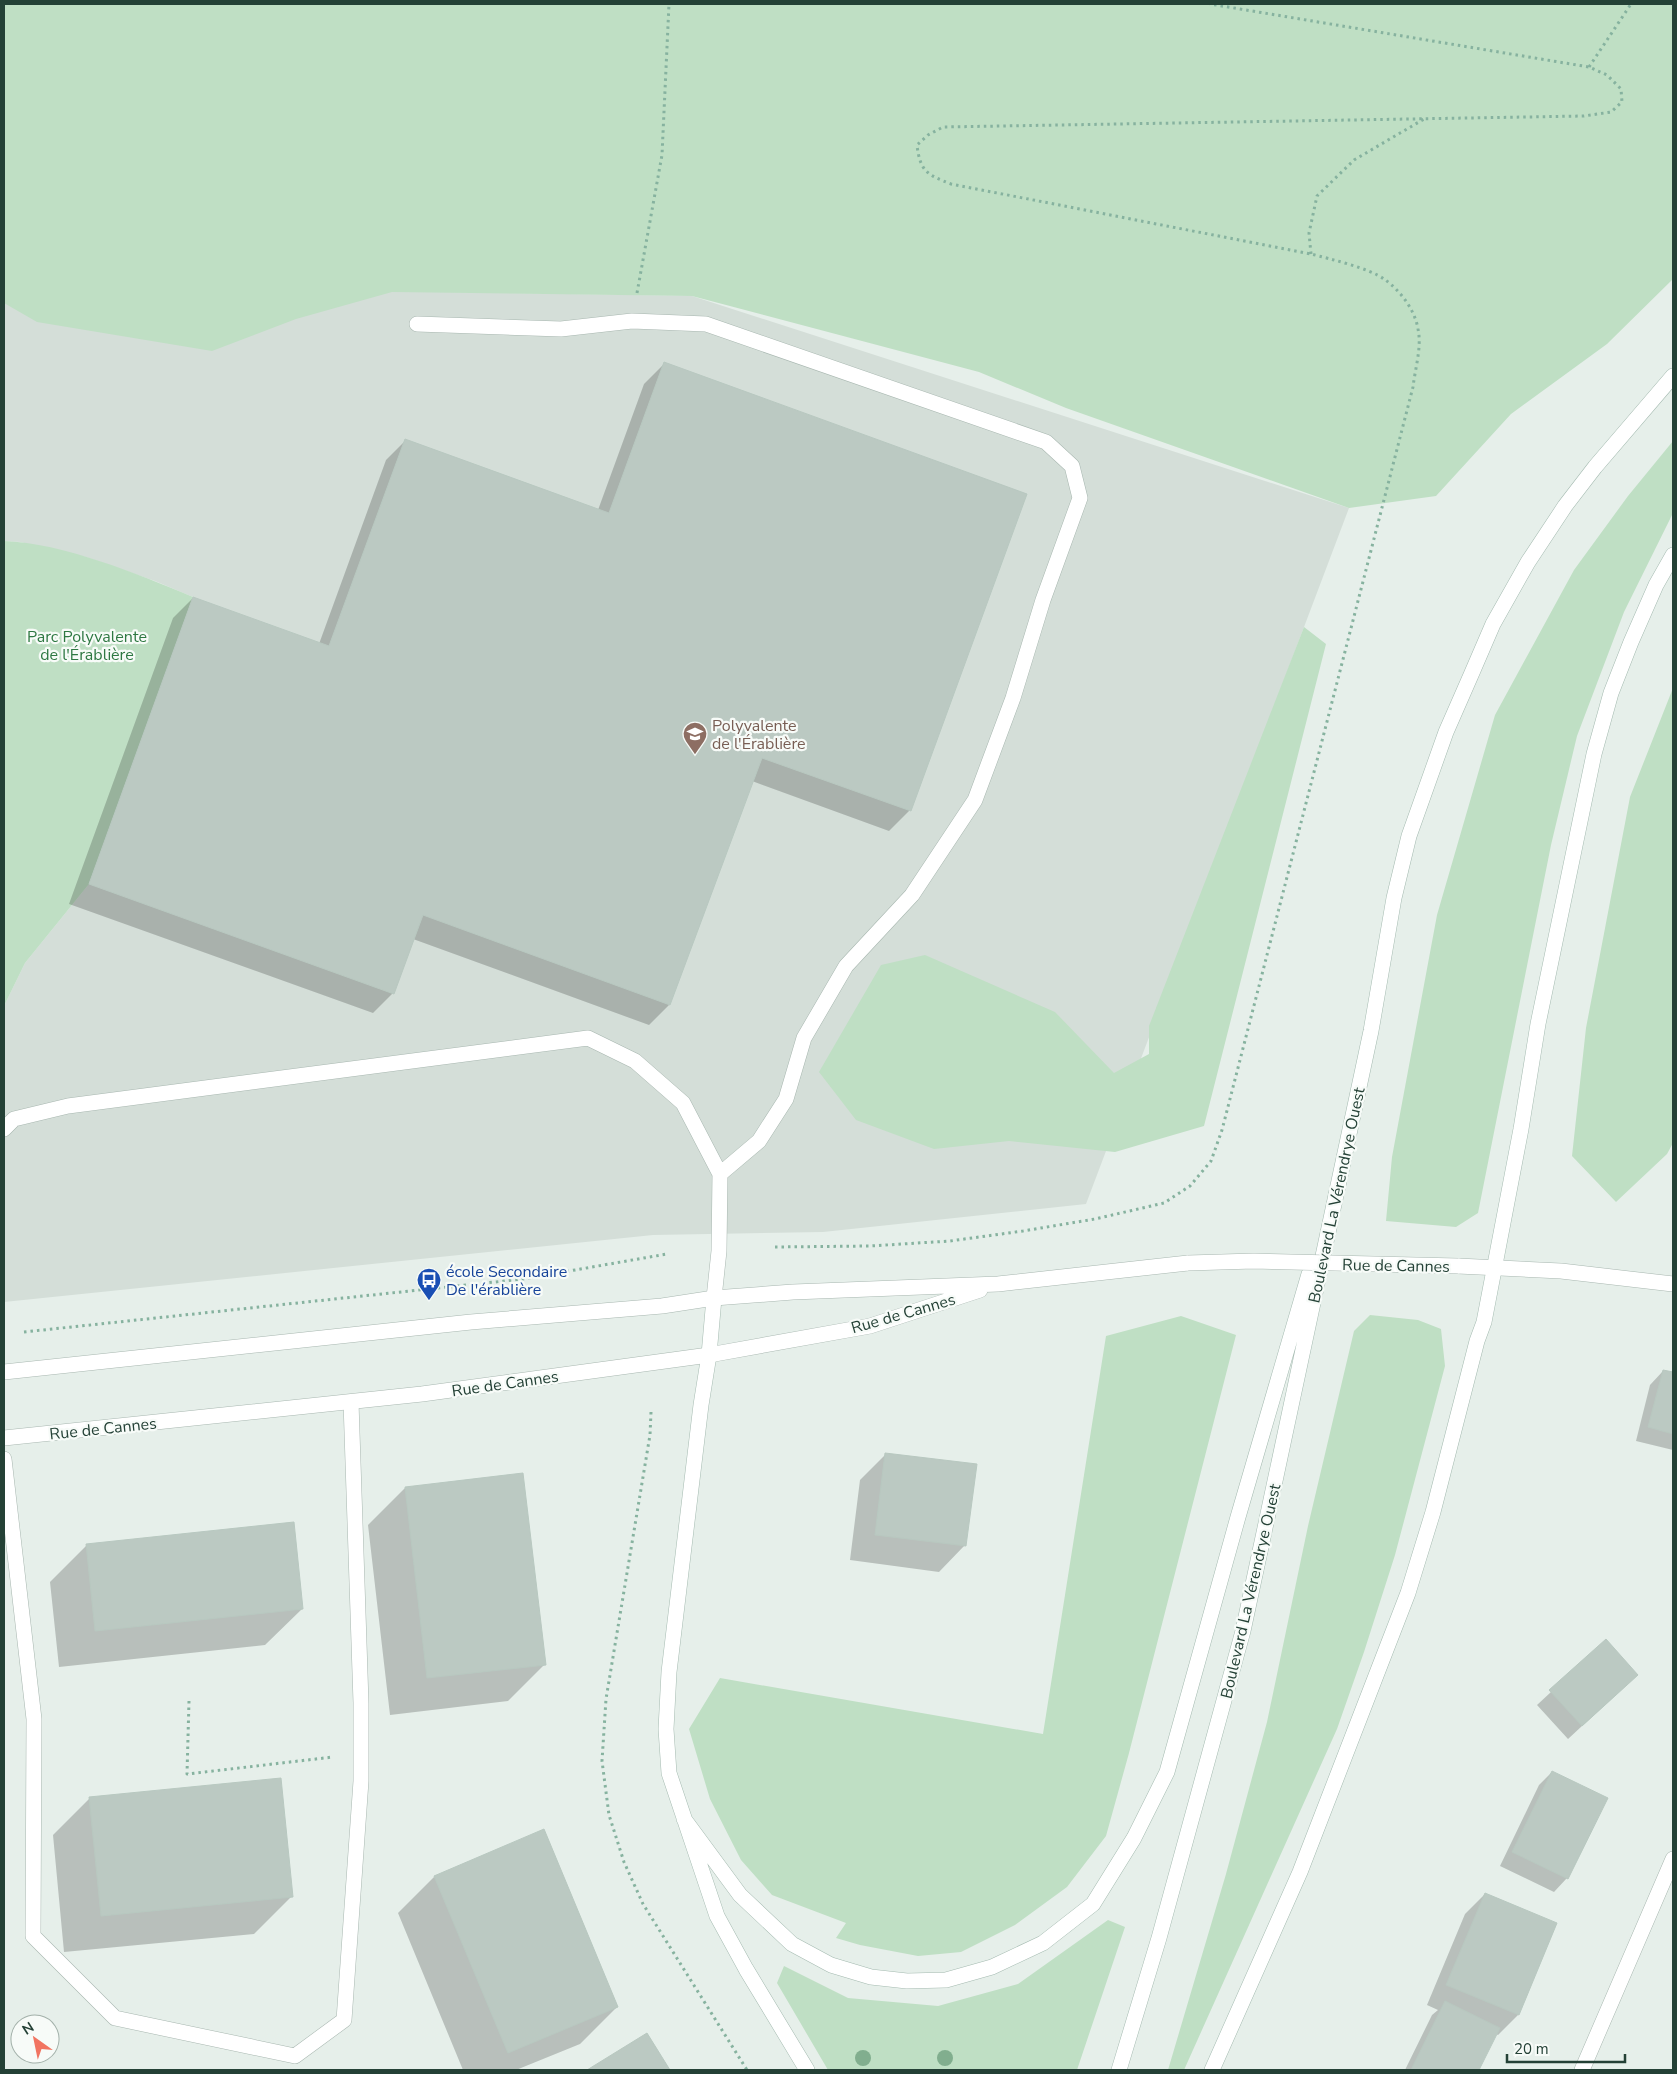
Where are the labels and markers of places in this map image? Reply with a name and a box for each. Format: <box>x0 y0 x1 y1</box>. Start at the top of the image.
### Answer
place label: Polyvalente de l'Érablière <box>712 715 806 755</box>
school or university icon: Polyvalente de l'Érablière <box>682 721 708 755</box>
place label: école Secondaire De l'érablière <box>446 1261 567 1301</box>
bus stop icon: école Secondaire De l'érablière <box>416 1267 442 1301</box>

